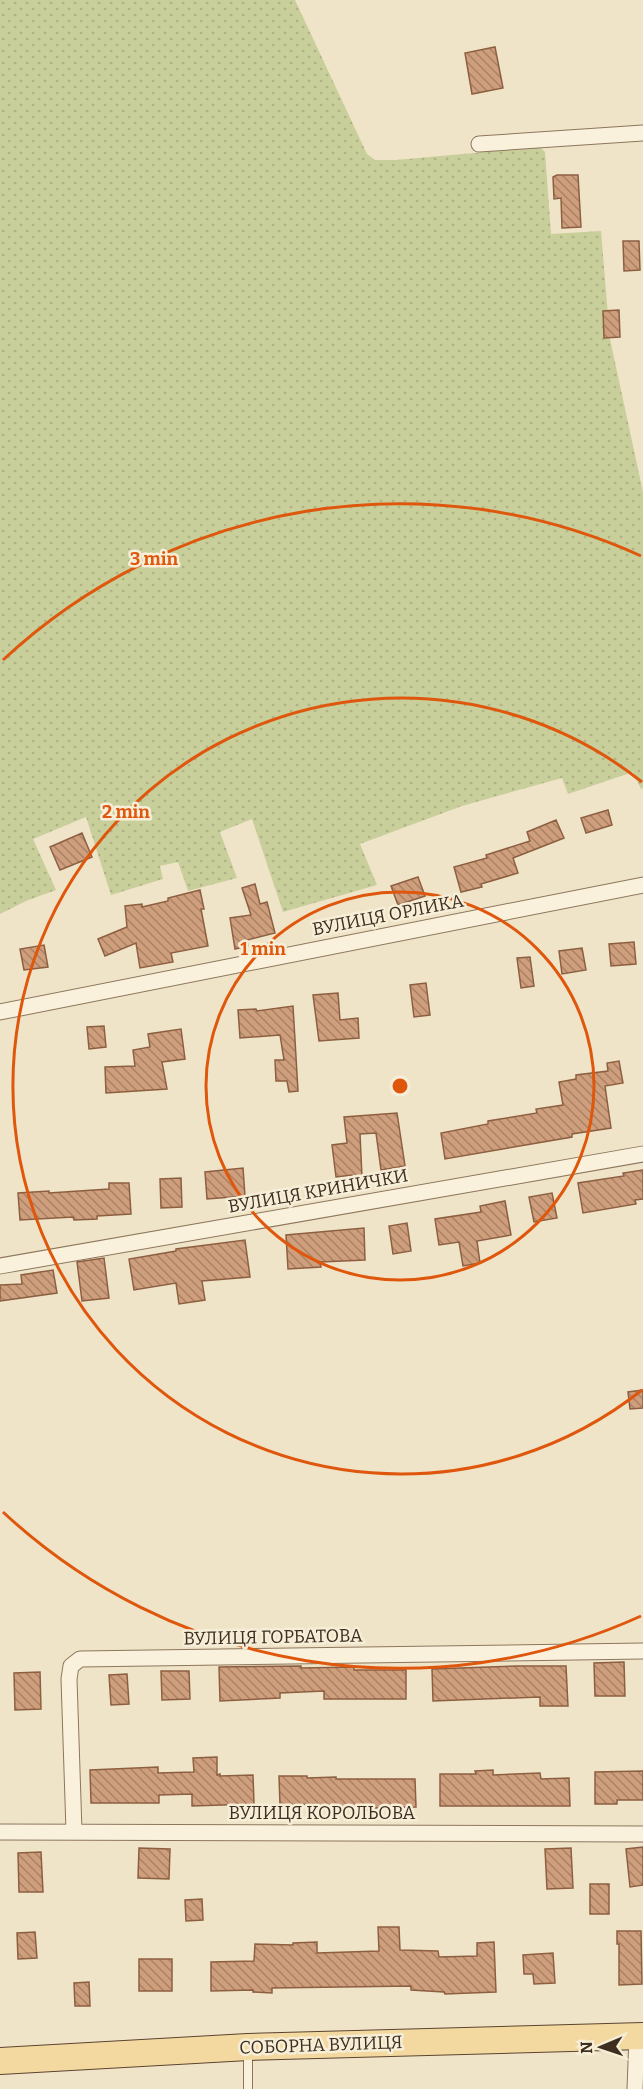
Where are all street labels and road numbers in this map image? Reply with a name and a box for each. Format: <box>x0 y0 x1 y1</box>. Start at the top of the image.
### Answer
street label: ВУЛИЦЯ ОРЛИКА <box>311 890 466 940</box>
street label: ВУЛИЦЯ КРИНИЧКИ <box>226 1164 410 1218</box>
street label: ВУЛИЦЯ ГОРБАТОВА <box>183 1624 363 1650</box>
street label: ВУЛИЦЯ КОРОЛЬОВА <box>229 1802 416 1824</box>
street label: СОБОРНА ВУЛИЦЯ <box>239 2031 403 2059</box>

